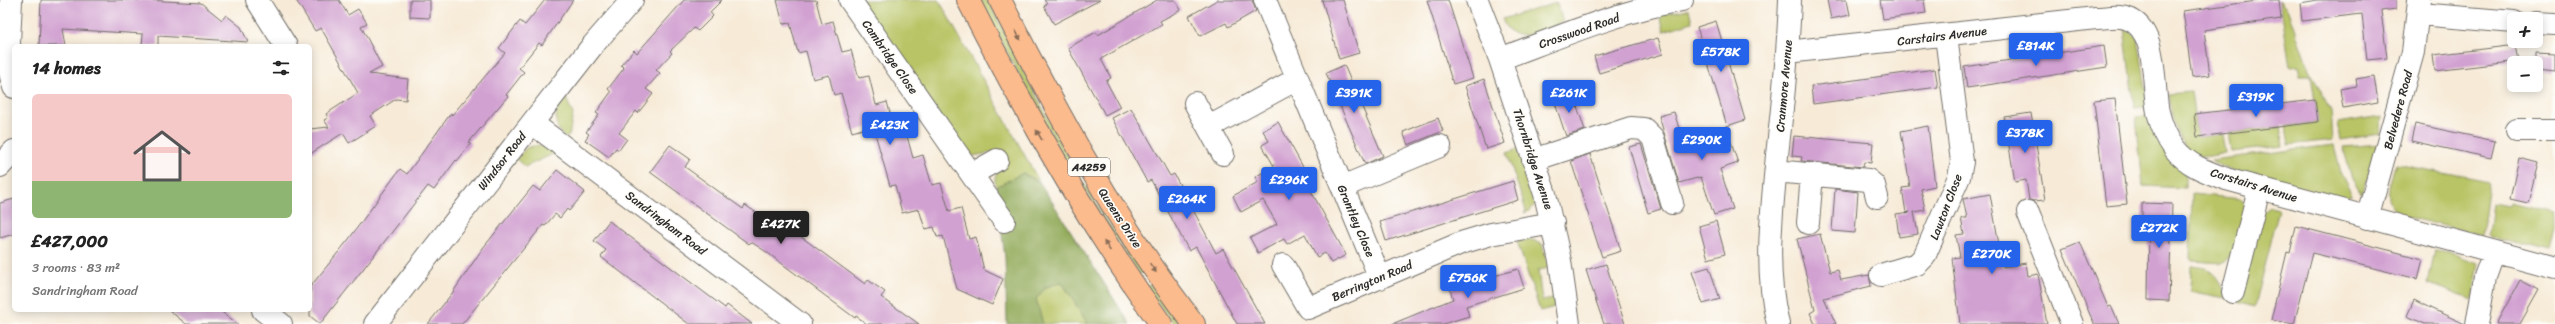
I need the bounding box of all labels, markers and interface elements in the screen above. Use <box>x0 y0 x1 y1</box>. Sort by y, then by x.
street label: Crosswood Road <box>1535 7 1623 55</box>
map controls <box>2507 12 2543 92</box>
button: + <box>2507 12 2543 48</box>
street label: Cambridge Close <box>856 15 924 99</box>
street label: Carstairs Avenue <box>1896 20 1988 52</box>
one-way arrow <box>1014 29 1021 40</box>
pin: £814K <box>2008 33 2064 67</box>
text: £814K <box>2018 34 2054 57</box>
pin: £578K <box>1693 39 1749 73</box>
street label: Cranmore Avenue <box>1769 39 1799 133</box>
text: £578K <box>1702 40 1740 63</box>
text: 14 homes <box>32 53 101 83</box>
button: − <box>2507 56 2543 92</box>
icon: filters <box>270 57 292 79</box>
street label: Belvedere Road <box>2377 67 2419 152</box>
pin: £391K <box>1326 80 1382 114</box>
pin: £261K <box>1541 80 1597 114</box>
text: £391K <box>1336 81 1372 104</box>
text: £261K <box>1551 81 1587 104</box>
pin: £319K <box>2228 84 2284 118</box>
text: £319K <box>2238 85 2274 108</box>
street label: Thornbridge Avenue <box>1506 106 1560 213</box>
pin: £423K <box>862 112 918 146</box>
text: £423K <box>871 113 909 136</box>
icon: home <box>126 120 198 192</box>
pin: £378K <box>1997 120 2053 154</box>
text: £378K <box>2006 121 2044 144</box>
street label: Windsor Road <box>472 126 533 195</box>
pin: £290K <box>1674 127 1730 161</box>
text: £290K <box>1683 128 1721 151</box>
one-way arrow <box>1036 129 1043 141</box>
road number: A4259 <box>1068 158 1110 176</box>
street label: Carstairs Avenue <box>2208 161 2300 209</box>
pin: £296K <box>1261 167 1317 201</box>
text: £296K <box>1270 168 1308 191</box>
street label: Lawton Close <box>1923 171 1969 243</box>
street label: Grantley Close <box>1331 181 1381 261</box>
street label: Queens Drive <box>1092 183 1148 253</box>
street label: Sandringham Road <box>620 185 712 262</box>
pin: £264K <box>1159 186 1215 220</box>
text: £264K <box>1168 187 1206 210</box>
pin: £427K <box>753 211 809 245</box>
text: £427K <box>762 212 800 235</box>
pin: £272K <box>2131 215 2187 249</box>
text: £272K <box>2140 216 2178 239</box>
text: £427,000 <box>32 226 108 256</box>
one-way arrow <box>1103 241 1111 251</box>
pin: £270K <box>1964 241 2020 275</box>
text: £270K <box>1973 242 2011 265</box>
street label: Berrington Road <box>1328 253 1417 308</box>
text: 3 rooms · 83 m² <box>32 256 120 279</box>
one-way arrow <box>1149 263 1157 273</box>
pin: £756K <box>1440 265 1496 299</box>
text: £756K <box>1449 266 1487 289</box>
text: Sandringham Road <box>32 279 138 302</box>

